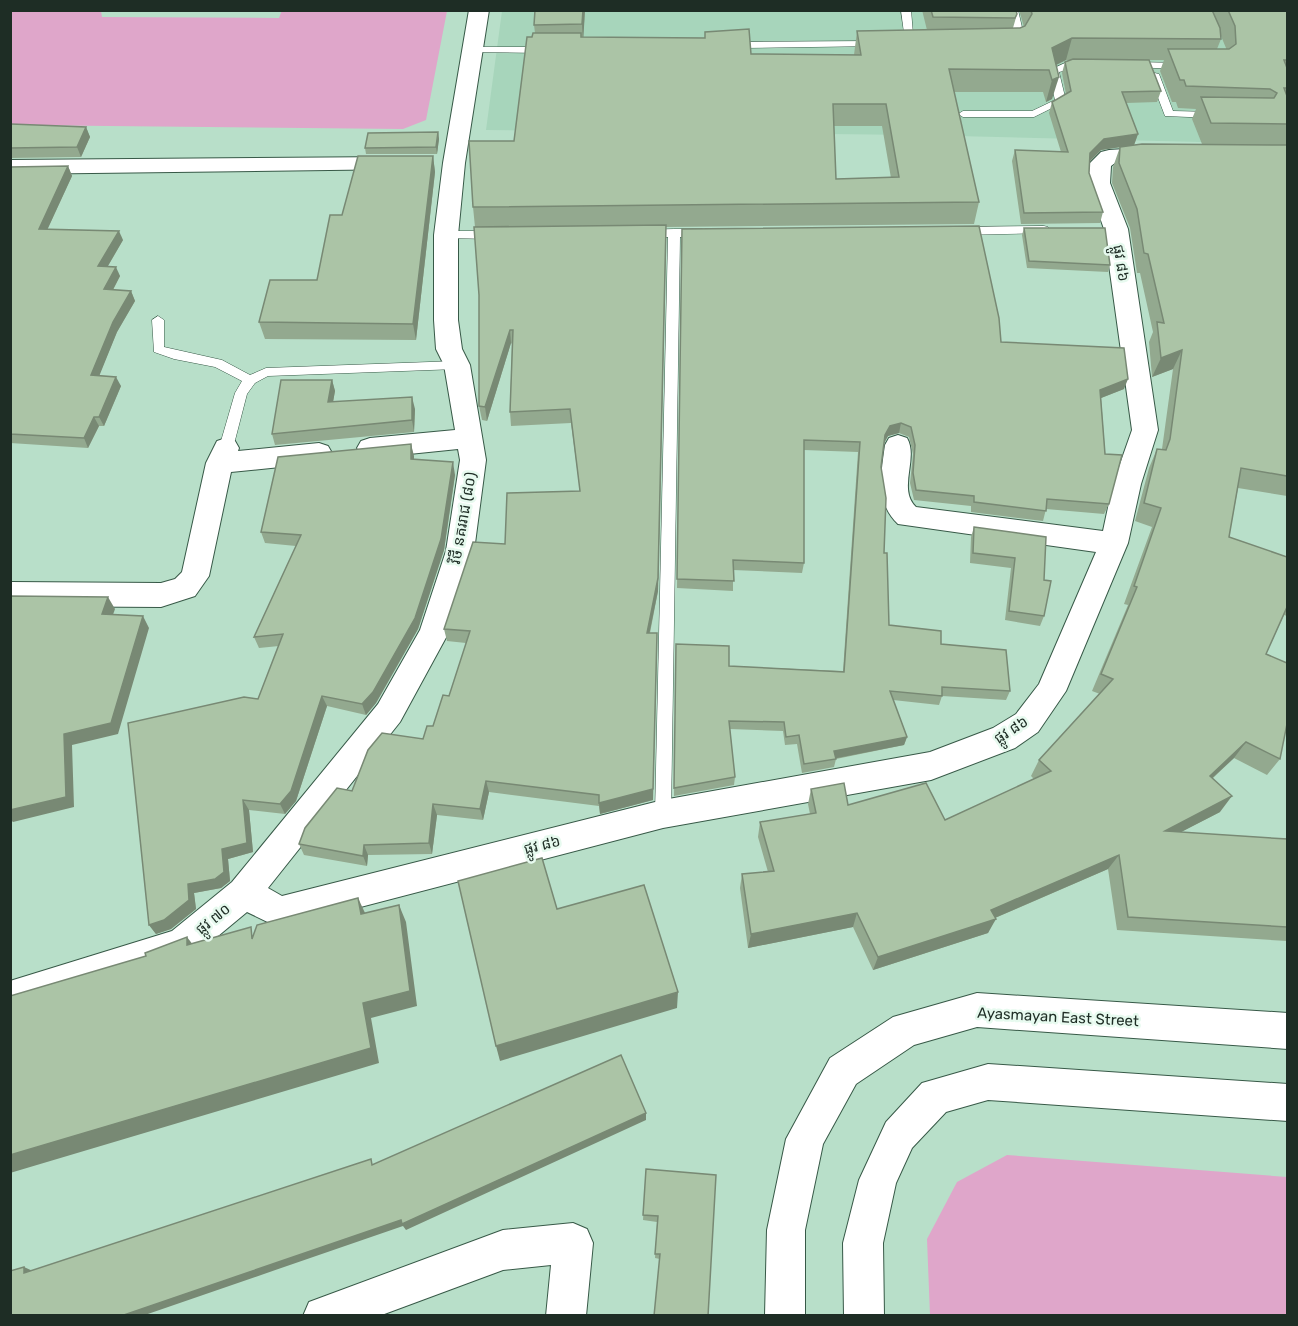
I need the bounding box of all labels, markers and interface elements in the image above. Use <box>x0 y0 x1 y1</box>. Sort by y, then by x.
street label: ផ្លូវ ៨៦ <box>1105 243 1133 283</box>
street label: វិថី នគររាជ (៨០) <box>445 470 480 566</box>
street label: ផ្លូវ ៨៦ <box>991 712 1034 751</box>
street label: ផ្លូវ ៨៦ <box>522 832 563 863</box>
street label: ផ្លូវ ៧០ <box>192 900 237 942</box>
street label: Ayasmayan East Street <box>977 1004 1139 1030</box>

